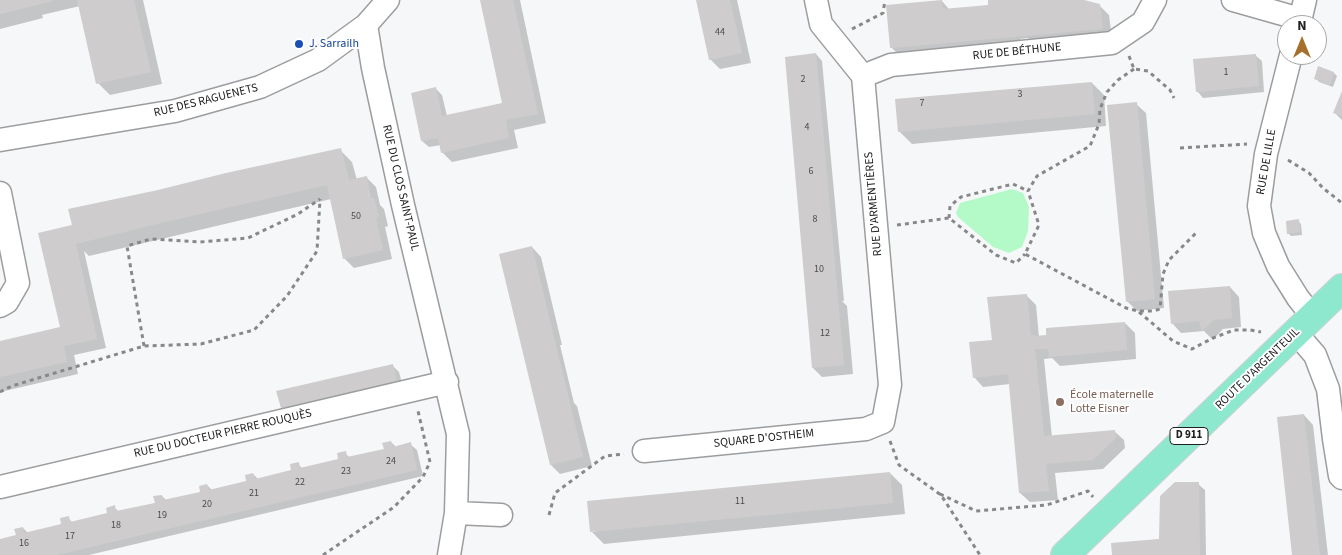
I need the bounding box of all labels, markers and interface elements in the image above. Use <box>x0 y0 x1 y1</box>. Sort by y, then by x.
north arrow <box>1277 15 1327 65</box>
text: N <box>1297 16 1307 36</box>
house number: 44 <box>715 27 725 39</box>
place label: J. Sarrailh <box>309 37 359 51</box>
marker: J. Sarrailh <box>293 38 305 50</box>
street label: RUE DE BÉTHUNE <box>972 40 1062 64</box>
house number: 1 <box>1224 67 1228 79</box>
house number: 2 <box>801 74 805 86</box>
street label: RUE DES RAGUENETS <box>152 81 260 121</box>
house number: 3 <box>1018 89 1022 101</box>
house number: 7 <box>920 98 924 110</box>
house number: 4 <box>805 122 809 134</box>
street label: RUE DU CLOS SAINT-PAUL <box>378 123 422 253</box>
street label: RUE DE LILLE <box>1254 128 1280 196</box>
street label: RUE D'ARMENTIÈRES <box>862 151 886 257</box>
house number: 6 <box>809 166 813 178</box>
house number: 50 <box>351 211 361 223</box>
house number: 8 <box>813 214 817 226</box>
house number: 10 <box>814 264 824 276</box>
street label: ROUTE D'ARGENTEUIL <box>1213 325 1303 413</box>
house number: 12 <box>820 328 830 340</box>
place label: École maternelle Lotte Eisner <box>1070 388 1154 416</box>
marker: École maternelle Lotte Eisner <box>1054 396 1066 408</box>
street label: RUE DU DOCTEUR PIERRE ROUQUÈS <box>133 406 313 462</box>
street label: SQUARE D'OSTHEIM <box>713 427 815 451</box>
road number: D 911 <box>1170 428 1208 444</box>
house number: 24 <box>386 456 396 468</box>
house number: 23 <box>341 466 351 478</box>
house number: 22 <box>295 477 305 489</box>
house number: 21 <box>249 488 259 500</box>
house number: 11 <box>735 496 745 508</box>
house number: 20 <box>202 499 212 511</box>
house number: 19 <box>157 510 167 522</box>
house number: 18 <box>111 520 121 532</box>
house number: 17 <box>65 531 75 543</box>
house number: 16 <box>19 538 29 550</box>

